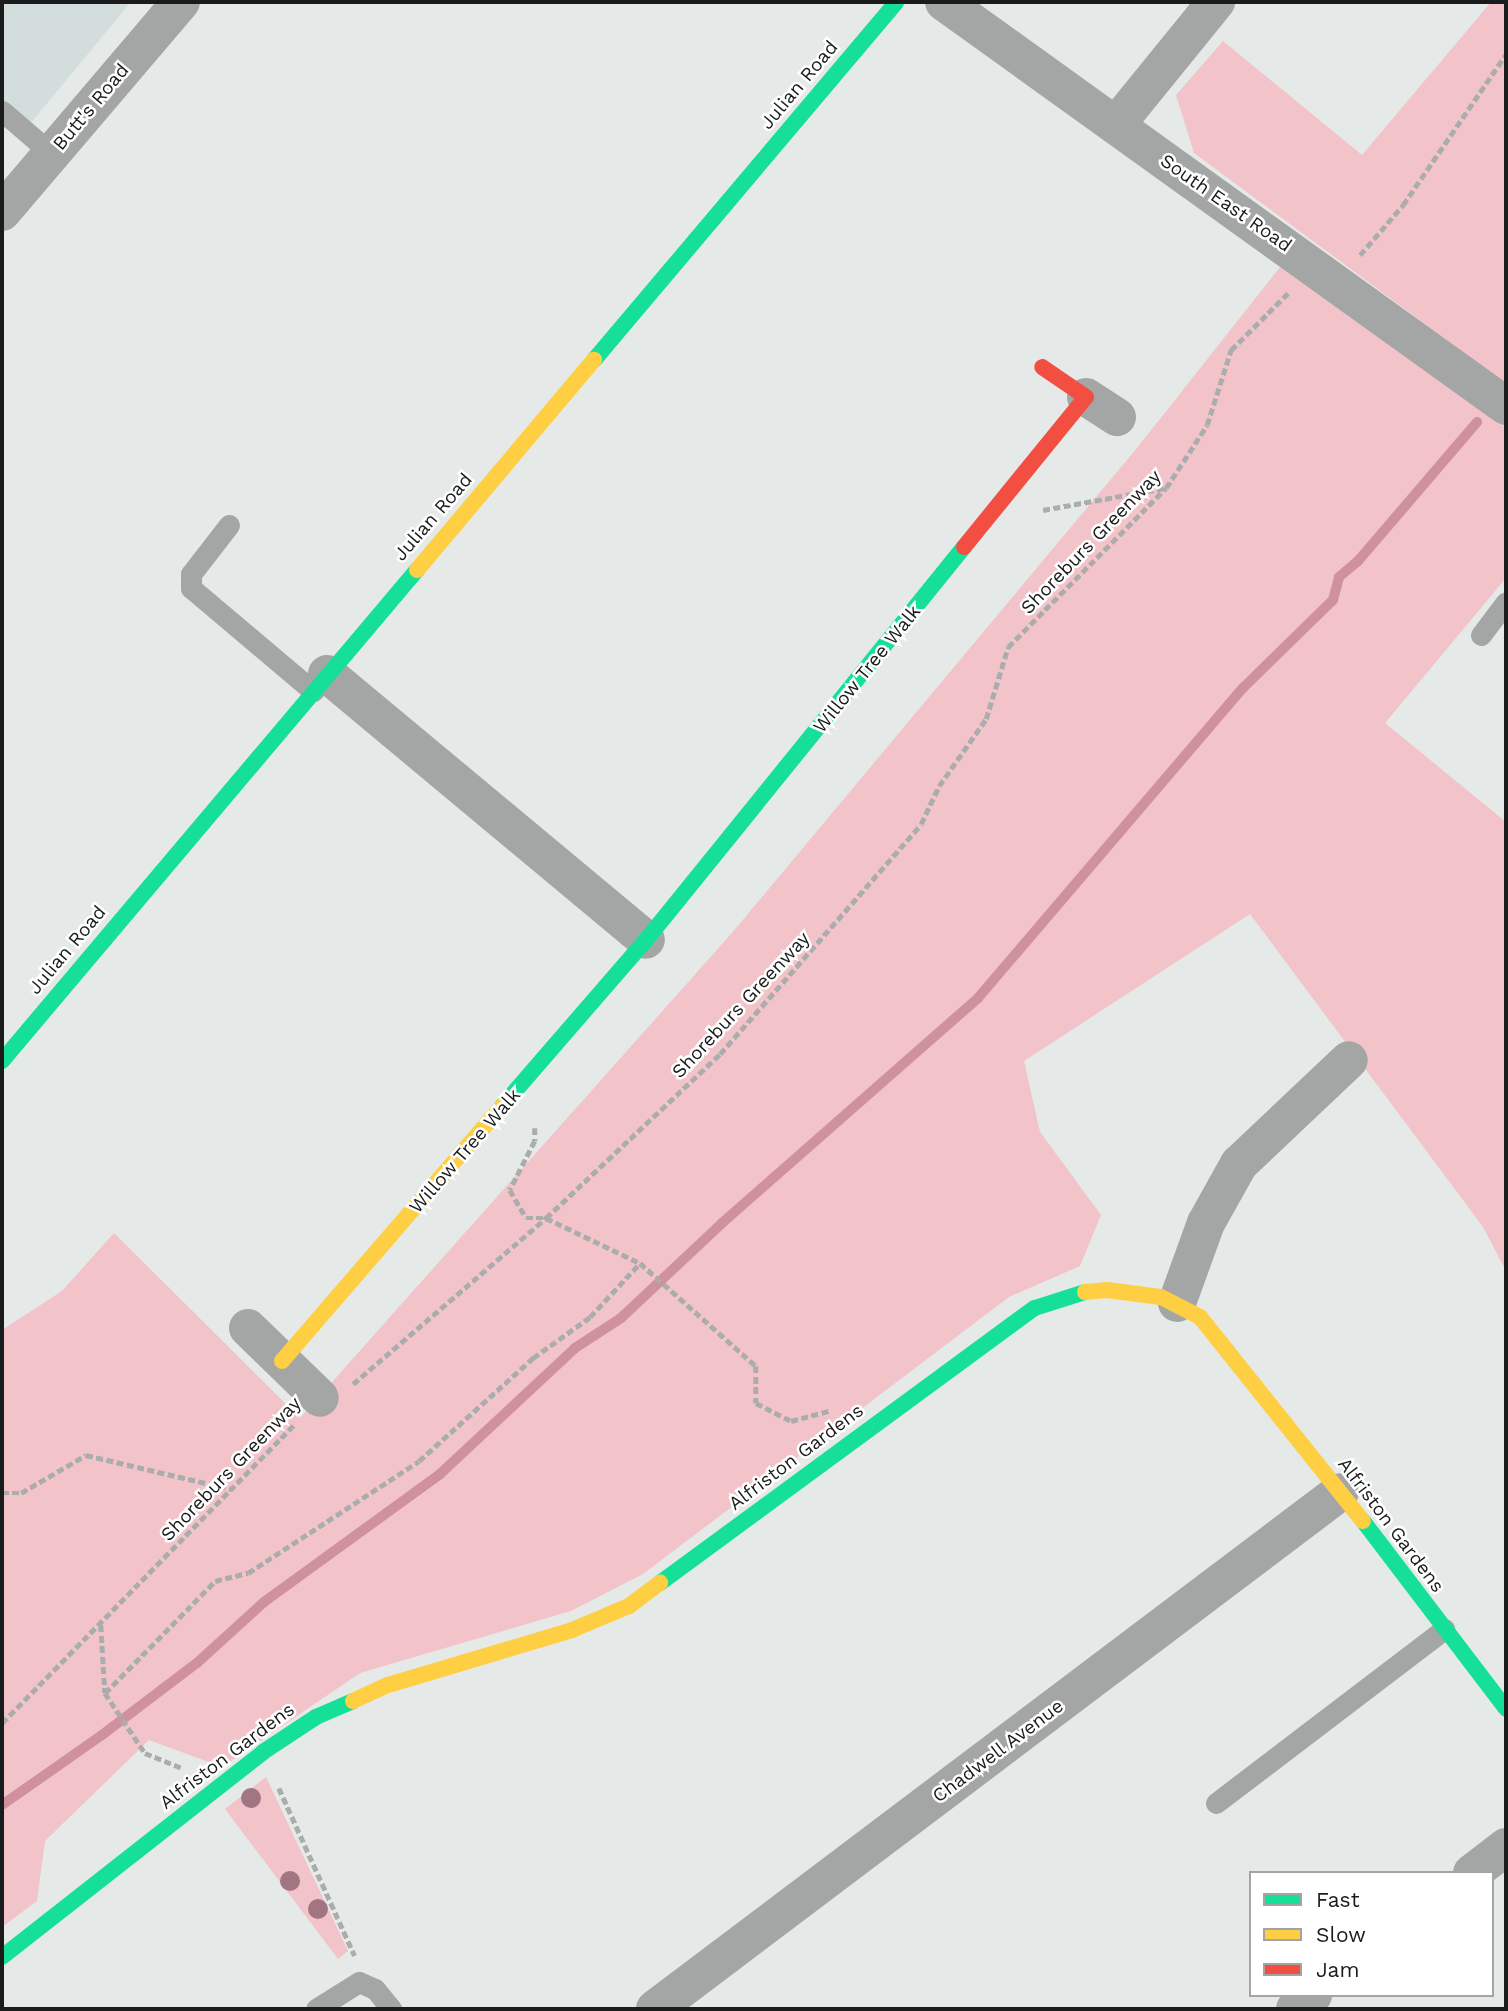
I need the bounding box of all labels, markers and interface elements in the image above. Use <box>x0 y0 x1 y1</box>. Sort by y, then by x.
street label: Julian Road <box>755 36 843 134</box>
street label: Butt's Road <box>48 59 134 155</box>
street label: South East Road <box>1156 149 1296 257</box>
street label: Shoreburs Greenway <box>1016 465 1166 619</box>
street label: Julian Road <box>389 469 477 565</box>
street label: Willow Tree Walk <box>808 600 926 738</box>
street label: Julian Road <box>23 901 111 999</box>
street label: Shoreburs Greenway <box>667 927 815 1083</box>
street label: Willow Tree Walk <box>404 1083 526 1219</box>
street label: Shoreburs Greenway <box>156 1392 306 1546</box>
street label: Alfriston Gardens <box>724 1399 868 1515</box>
street label: Alfriston Gardens <box>1333 1453 1449 1597</box>
street label: Chadwell Avenue <box>928 1694 1068 1808</box>
street label: Alfriston Gardens <box>155 1698 299 1814</box>
legend <box>1249 1871 1494 1997</box>
text: Fast <box>1316 1887 1360 1912</box>
text: Slow <box>1316 1922 1366 1947</box>
text: Jam <box>1316 1957 1359 1982</box>

